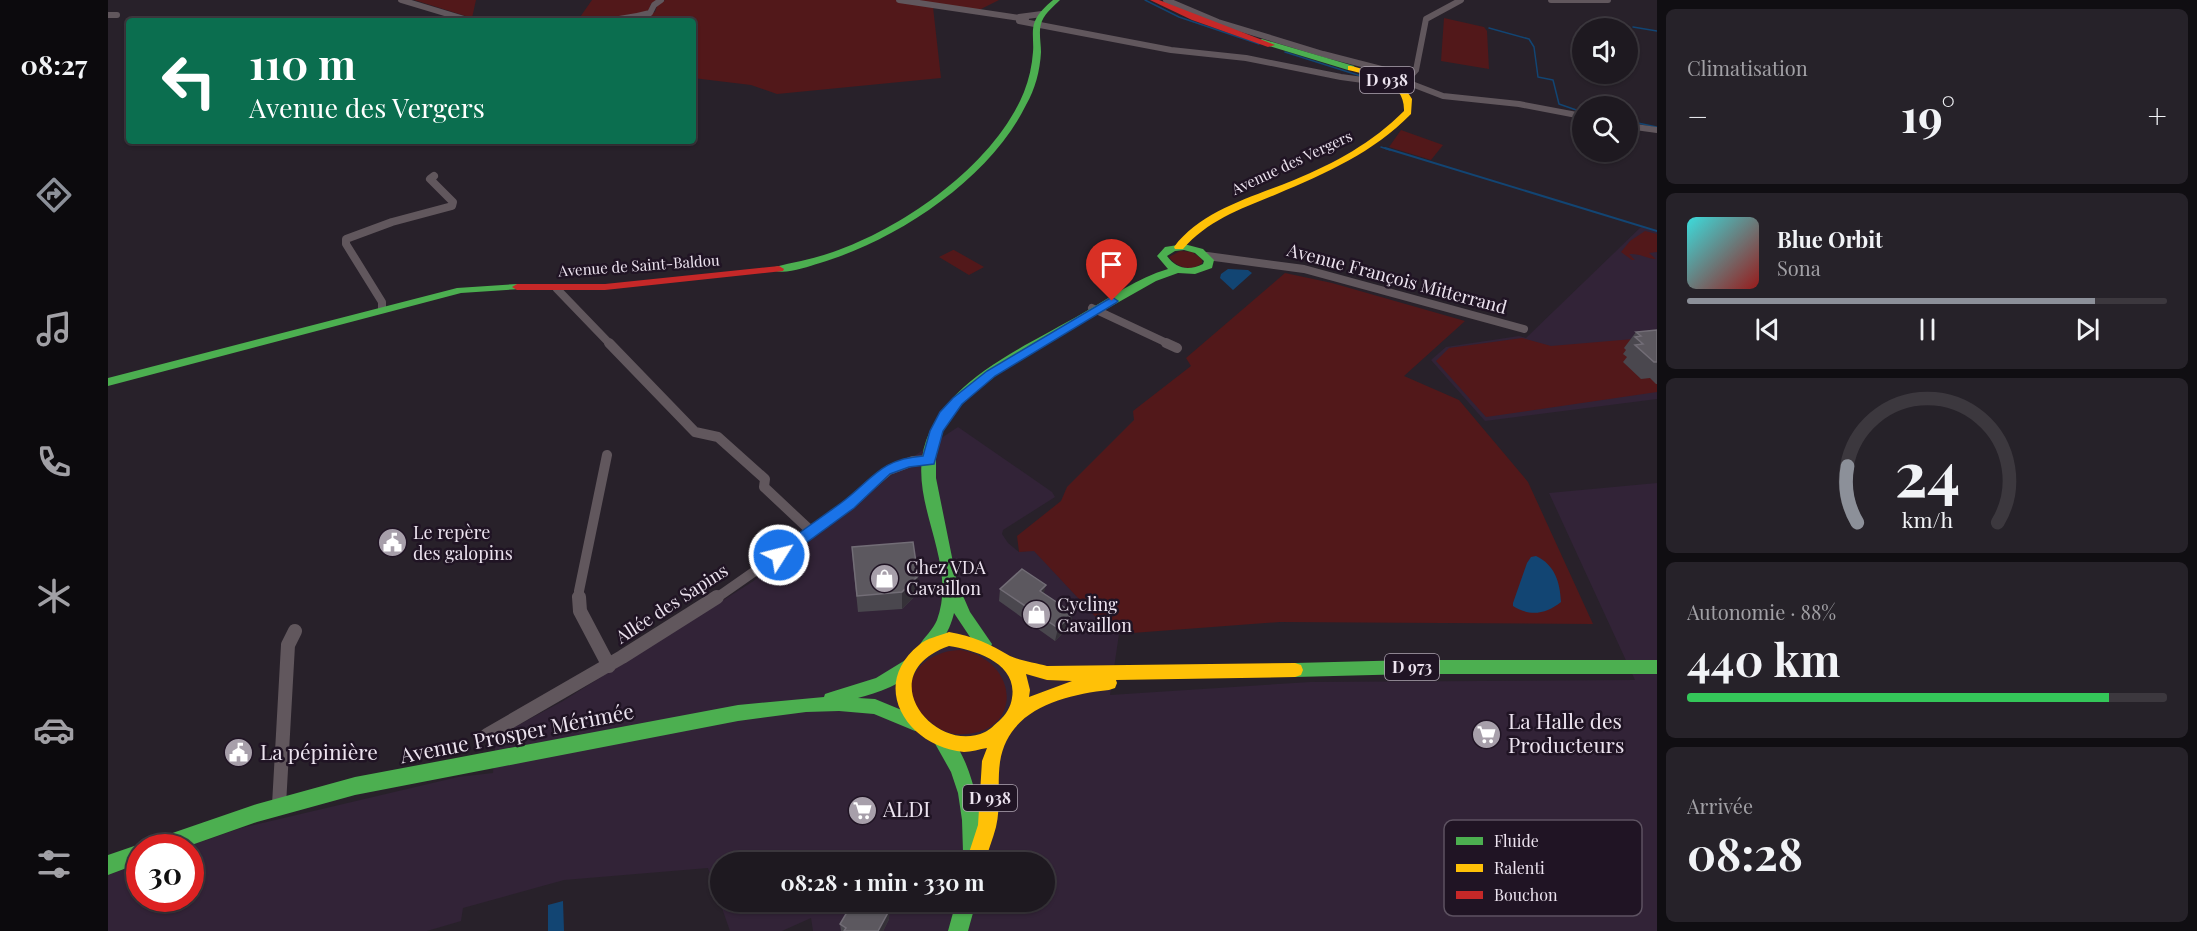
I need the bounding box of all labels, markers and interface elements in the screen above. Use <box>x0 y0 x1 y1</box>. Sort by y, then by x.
map controls <box>1572 18 1638 162</box>
button: sound <box>1572 18 1638 84</box>
text: 110 m <box>249 35 356 91</box>
icon: left <box>150 42 228 120</box>
text: 08:27 <box>21 46 87 82</box>
text: Climatisation <box>1687 54 1808 81</box>
road number: D 938 <box>1360 67 1414 93</box>
text: 19° <box>1901 84 1955 144</box>
text: Avenue des Vergers <box>249 89 485 125</box>
text: − <box>1687 93 1708 137</box>
text: + <box>2148 93 2167 137</box>
button: search <box>1572 96 1638 162</box>
street label: Avenue des Vergers <box>1227 125 1355 199</box>
icon: directions <box>33 174 75 216</box>
text: Blue Orbit <box>1777 224 1883 254</box>
street label: Avenue François Mitterrand <box>1284 237 1510 319</box>
pin <box>1086 239 1137 301</box>
icon: arrive <box>1095 248 1128 281</box>
street label: Avenue de Saint-Baldou <box>557 249 721 281</box>
text: Sona <box>1777 254 1821 281</box>
icon: music <box>33 308 75 350</box>
icon: previous <box>1751 313 1784 346</box>
icon: pause <box>1911 313 1944 346</box>
icon: next <box>2071 313 2104 346</box>
text: 24 <box>1894 429 1960 513</box>
icon: phone <box>33 441 75 483</box>
text: km/h <box>1901 505 1953 533</box>
place label: Le repère des galopins <box>413 520 513 565</box>
position arrow <box>747 523 811 587</box>
public building icon: Le repère des galopins <box>376 527 408 559</box>
place label: Chez VDA Cavaillon <box>906 555 986 600</box>
street label: Allée des Sapins <box>610 558 732 649</box>
shop icon: Chez VDA Cavaillon <box>869 562 901 594</box>
icon: climate <box>33 575 75 617</box>
place label: Cycling Cavaillon <box>1057 592 1132 637</box>
text: Autonomie · 88% <box>1687 598 1836 625</box>
shop icon: Cycling Cavaillon <box>1020 599 1052 631</box>
text: 440 km <box>1687 628 1841 688</box>
road number: D 973 <box>1385 654 1439 680</box>
street label: Avenue Prosper Mérimée <box>396 696 636 769</box>
place label: La Halle des Producteurs <box>1508 706 1624 758</box>
icon: car <box>33 709 75 751</box>
supermarket icon: La Halle des Producteurs <box>1471 718 1503 750</box>
public building icon: La pépinière <box>223 737 255 769</box>
place label: La pépinière <box>260 737 378 765</box>
road number: D 938 <box>963 785 1017 811</box>
text: Arrivée <box>1687 792 1753 819</box>
supermarket icon: ALDI <box>846 794 878 826</box>
place label: ALDI <box>882 794 930 822</box>
legend <box>1444 820 1642 916</box>
text: 08:28 <box>1687 822 1803 882</box>
text: Fluide <box>1494 830 1539 851</box>
speed limit sign: 30 <box>126 834 204 912</box>
icon: filters <box>33 843 75 885</box>
text: Ralenti <box>1494 857 1545 878</box>
text: 08:28 · 1 min · 330 m <box>781 867 984 897</box>
text: Bouchon <box>1494 884 1558 905</box>

